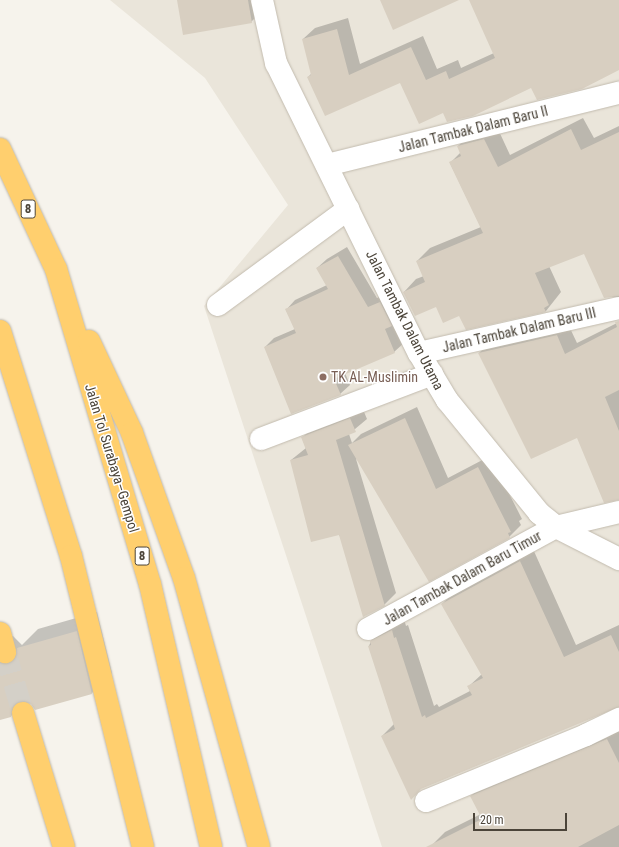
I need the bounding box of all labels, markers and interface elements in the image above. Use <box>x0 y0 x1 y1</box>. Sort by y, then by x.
street label: Jalan Tambak Dalam Baru II <box>396 102 550 156</box>
road number: 8 <box>20 198 36 220</box>
street label: Jalan Tambak Dalam Utama <box>362 247 448 393</box>
street label: Jalan Tambak Dalam Baru III <box>440 304 598 356</box>
place label: TK AL-Muslimin <box>331 369 418 385</box>
marker: TK AL-Muslimin <box>318 372 328 382</box>
street label: Jalan Tol Surabaya–Gempol <box>81 382 143 534</box>
street label: Jalan Tambak Dalam Baru Timur <box>380 527 544 629</box>
road number: 8 <box>134 545 150 567</box>
scale bar <box>475 805 569 831</box>
text: 20 m <box>480 813 504 827</box>

